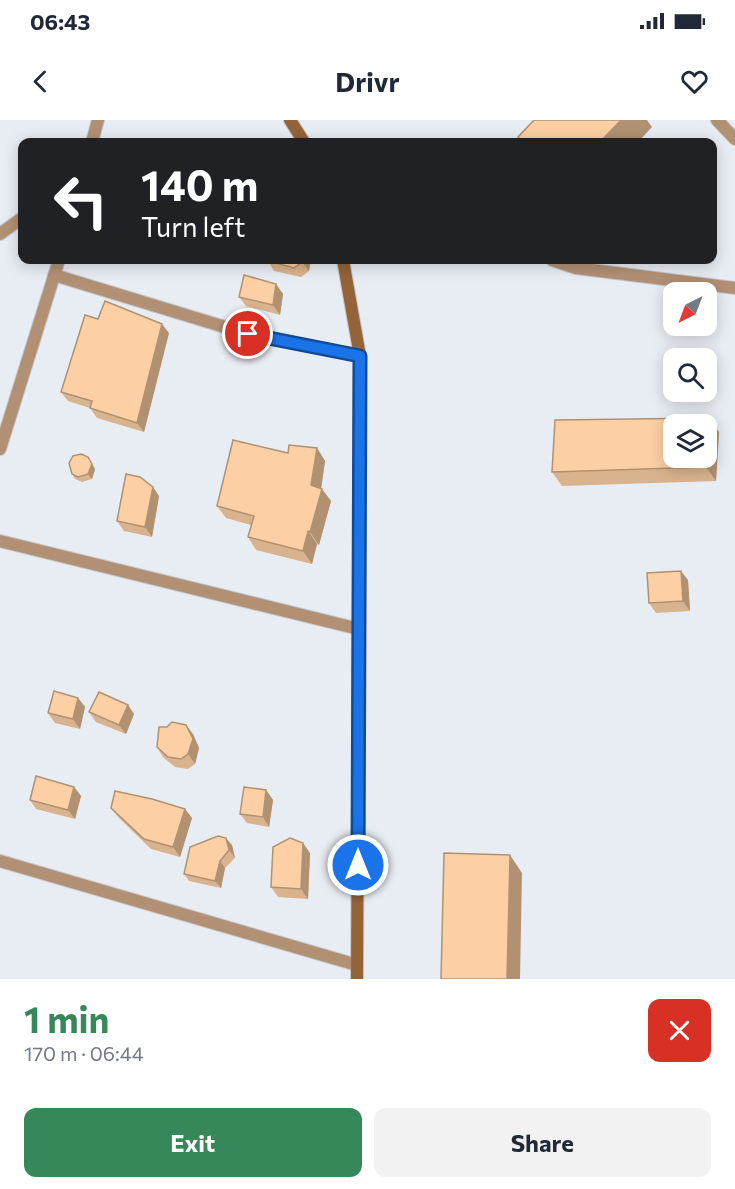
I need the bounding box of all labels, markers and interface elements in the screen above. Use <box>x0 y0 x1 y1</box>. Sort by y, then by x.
text: 06:43 <box>30 8 90 35</box>
icon: back <box>24 65 57 98</box>
text: Drivr <box>335 65 400 98</box>
icon: heart <box>678 65 711 98</box>
text: 140 m <box>141 158 258 210</box>
icon: left <box>42 162 120 240</box>
text: Turn left <box>141 210 245 243</box>
north arrow <box>663 282 717 336</box>
map controls <box>663 282 717 468</box>
pin <box>222 308 273 359</box>
icon: arrive <box>231 317 264 350</box>
button: search <box>663 348 717 402</box>
button: layers <box>663 414 717 468</box>
position arrow <box>326 833 390 897</box>
text: 1 min <box>24 996 109 1040</box>
button: close <box>648 999 711 1062</box>
text: 170 m · 06:44 <box>24 1041 144 1065</box>
button: Exit <box>24 1108 362 1177</box>
button: Share <box>374 1108 711 1177</box>

